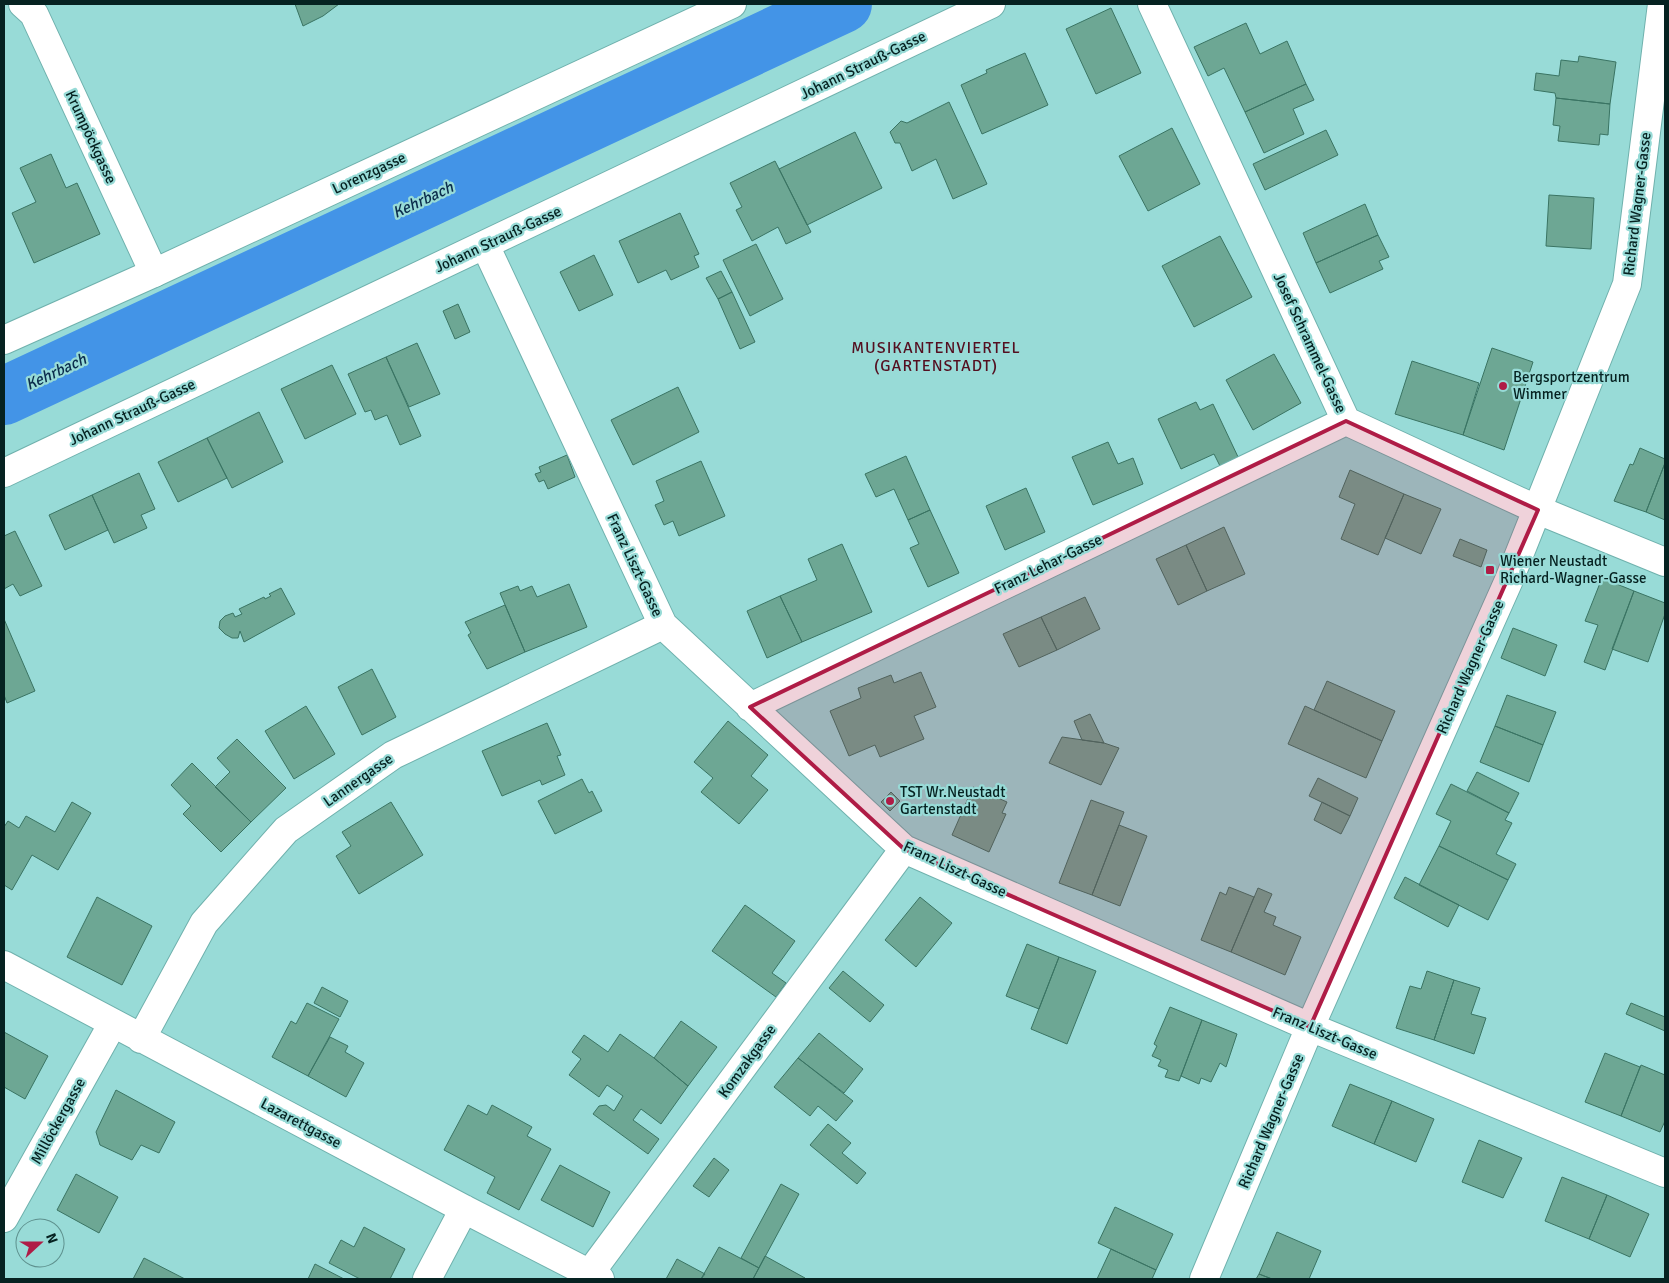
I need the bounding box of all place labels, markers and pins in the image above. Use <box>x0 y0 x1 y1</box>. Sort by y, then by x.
place label: Bergsportzentrum Wimmer <box>1513 368 1630 403</box>
marker: Bergsportzentrum Wimmer <box>1497 380 1509 392</box>
place label: Wiener Neustadt Richard-Wagner-Gasse <box>1500 552 1647 587</box>
marker: Wiener Neustadt Richard-Wagner-Gasse <box>1484 564 1496 576</box>
place label: TST Wr.Neustadt Gartenstadt <box>900 783 1005 818</box>
marker: TST Wr.Neustadt Gartenstadt <box>884 795 896 807</box>

